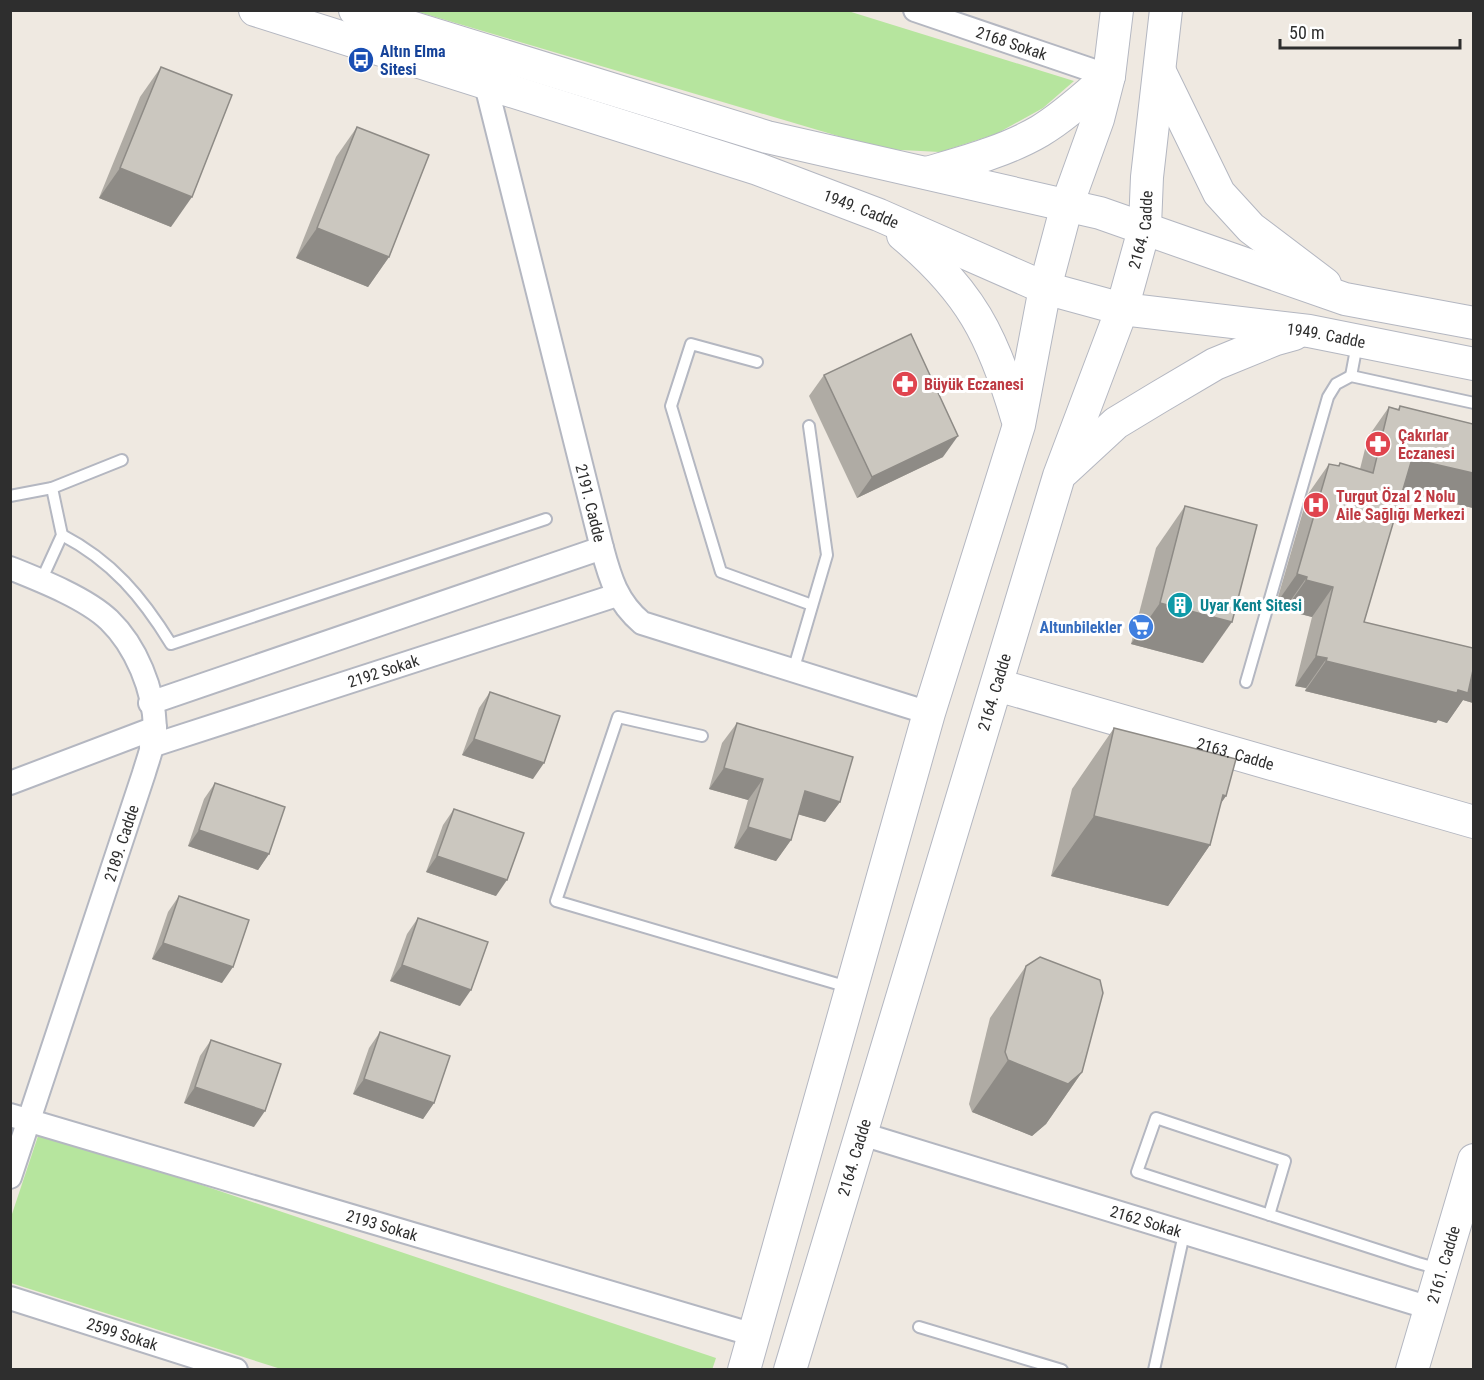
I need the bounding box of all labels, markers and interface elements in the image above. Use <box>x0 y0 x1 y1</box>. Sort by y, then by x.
scale bar <box>1280 12 1460 50</box>
street label: 2168 Sokak <box>973 22 1050 64</box>
text: 50 m <box>1289 22 1324 43</box>
place label: Altın Elma Sitesi <box>380 42 446 79</box>
bus stop icon: Altın Elma Sitesi <box>346 45 376 75</box>
street label: 1949. Cadde <box>820 186 902 233</box>
street label: 2164. Cadde <box>1125 190 1156 271</box>
street label: 1949. Cadde <box>1286 319 1367 352</box>
pharmacy icon: Büyük Eczanesi <box>890 369 920 399</box>
place label: Büyük Eczanesi <box>924 375 1024 394</box>
place label: Çakırlar Eczanesi <box>1398 426 1455 463</box>
pharmacy icon: Çakırlar Eczanesi <box>1363 429 1393 459</box>
street label: 2191. Cadde <box>571 462 609 544</box>
place label: Turgut Özal 2 Nolu Aile Sağlığı Merkezi <box>1336 487 1465 524</box>
hospital icon: Turgut Özal 2 Nolu Aile Sağlığı Merkezi <box>1301 490 1331 520</box>
building icon: Uyar Kent Sitesi <box>1165 590 1195 620</box>
place label: Uyar Kent Sitesi <box>1200 596 1302 615</box>
supermarket icon: Altunbilekler <box>1126 612 1156 642</box>
place label: Altunbilekler <box>1039 618 1122 637</box>
street label: 2192 Sokak <box>345 651 422 692</box>
street label: 2164. Cadde <box>974 651 1015 733</box>
street label: 2163. Cadde <box>1194 734 1276 774</box>
street label: 2189. Cadde <box>100 802 143 884</box>
street label: 2164. Cadde <box>834 1117 875 1198</box>
street label: 2162 Sokak <box>1108 1202 1185 1242</box>
street label: 2193 Sokak <box>344 1206 421 1245</box>
street label: 2161. Cadde <box>1423 1224 1464 1306</box>
street label: 2599 Sokak <box>84 1314 161 1355</box>

